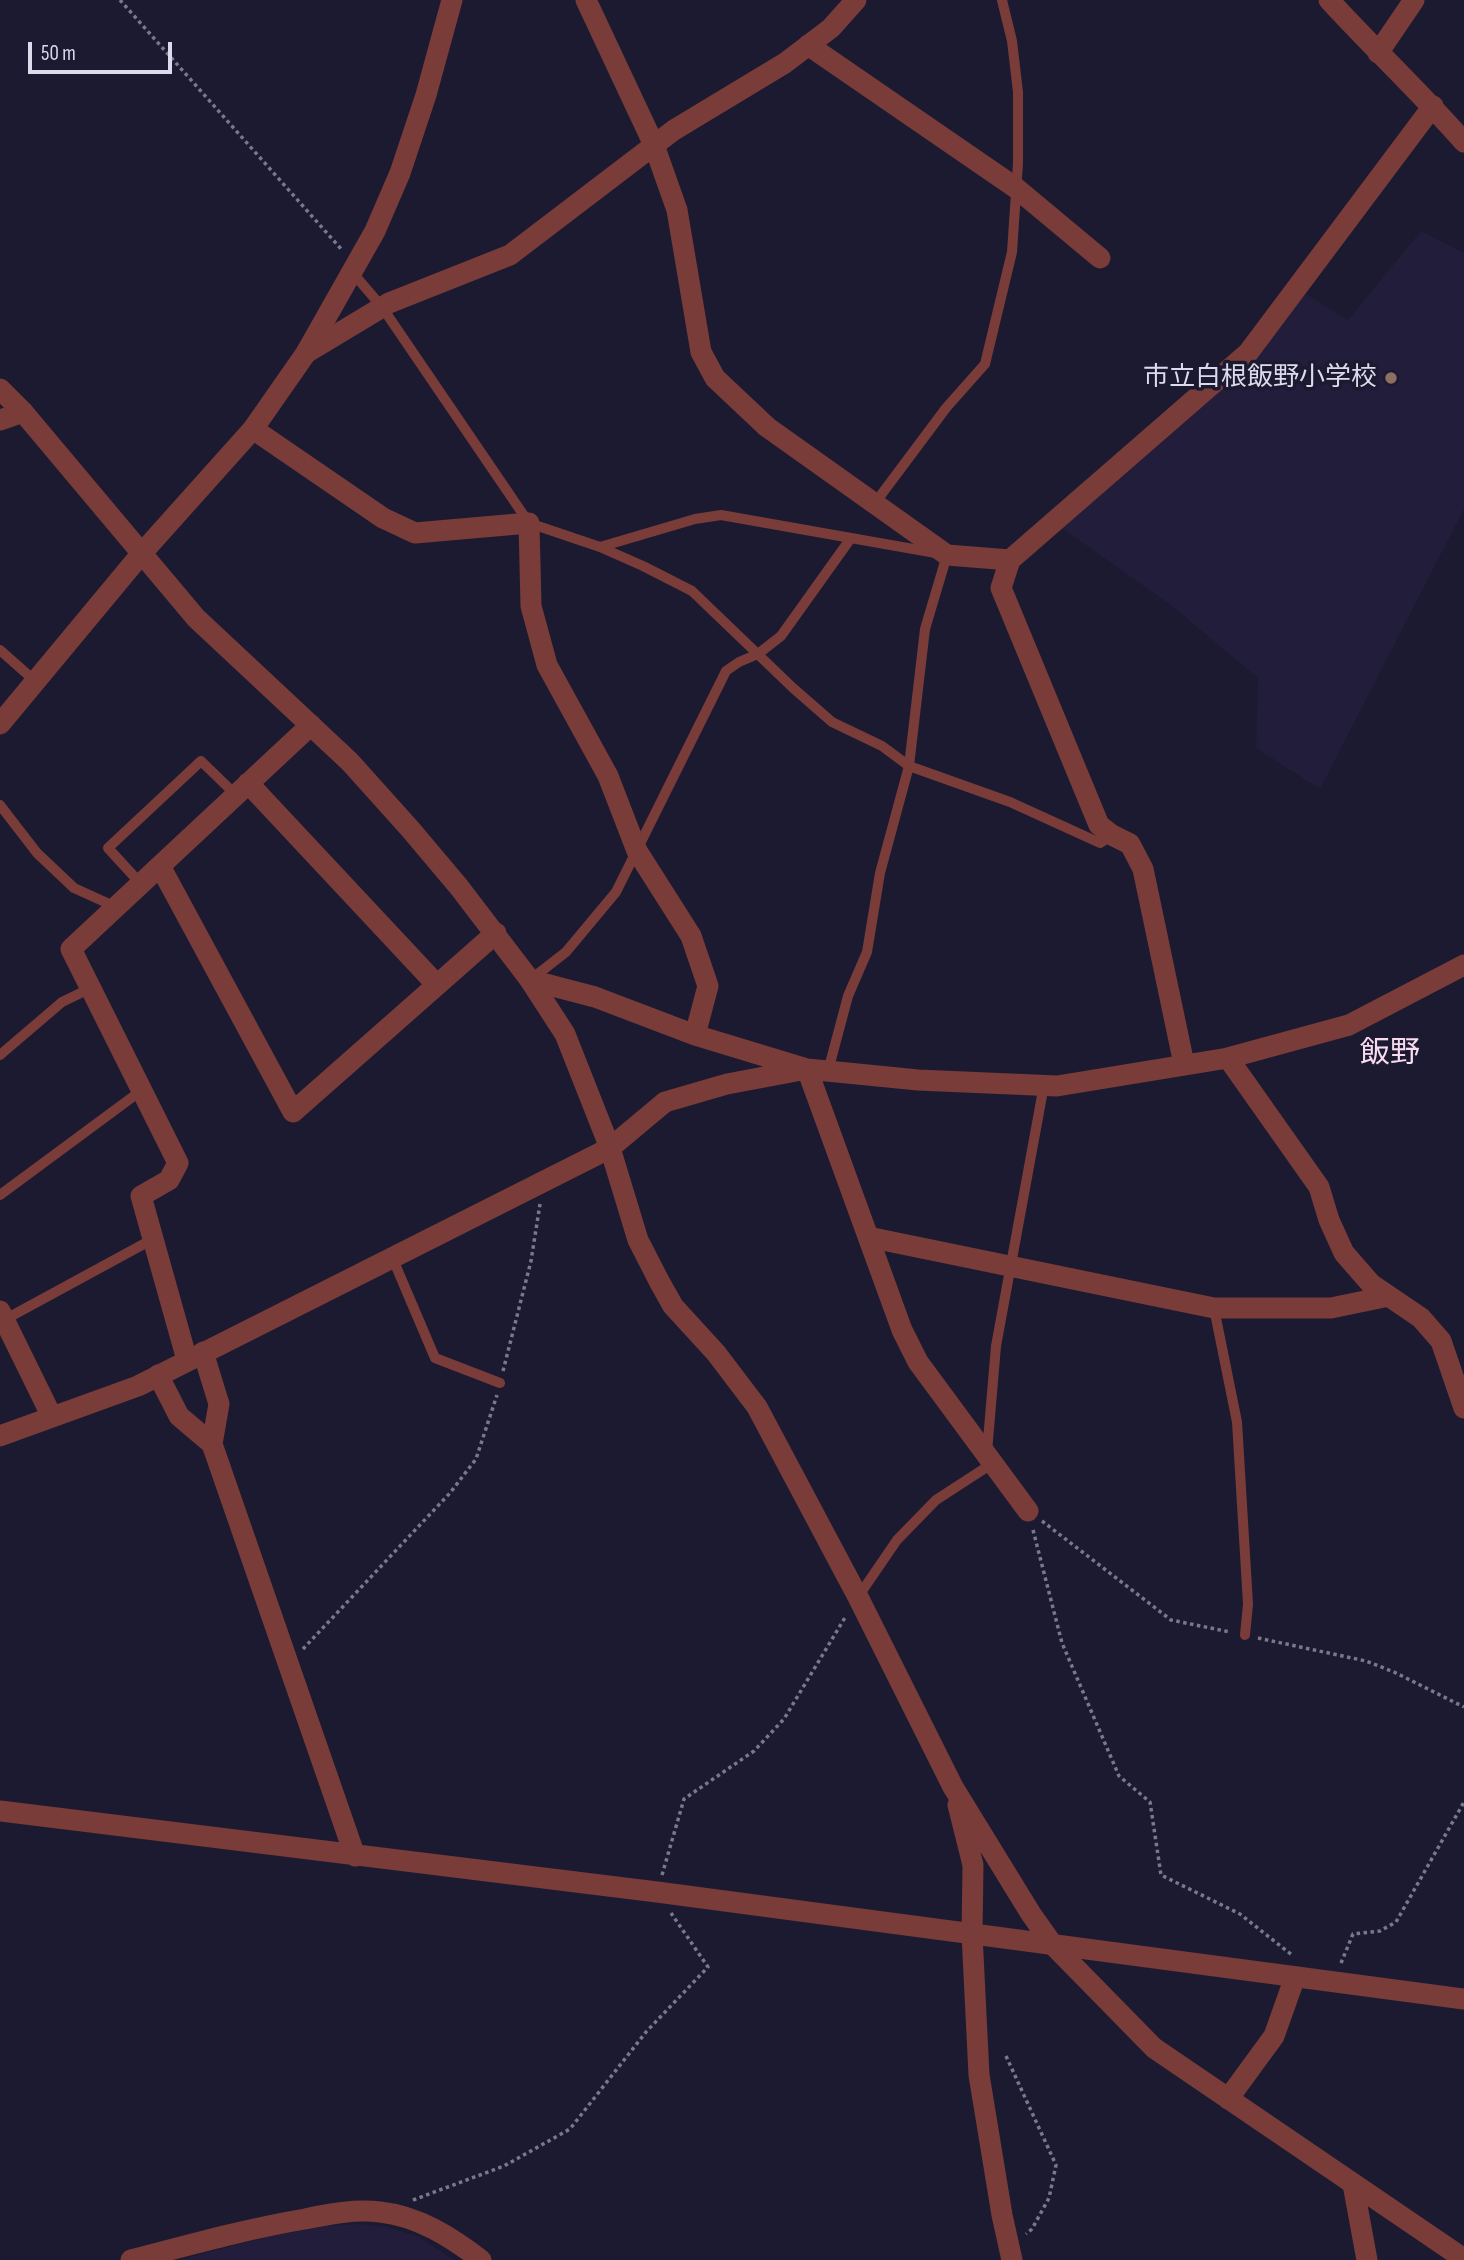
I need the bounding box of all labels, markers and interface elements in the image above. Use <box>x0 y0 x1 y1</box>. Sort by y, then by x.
scale bar <box>32 28 175 72</box>
text: 50 m <box>41 41 76 66</box>
place label: 市立白根飯野小学校 <box>1143 362 1377 394</box>
marker: 市立白根飯野小学校 <box>1383 370 1399 386</box>
district label: 飯野 <box>1360 1036 1420 1072</box>

